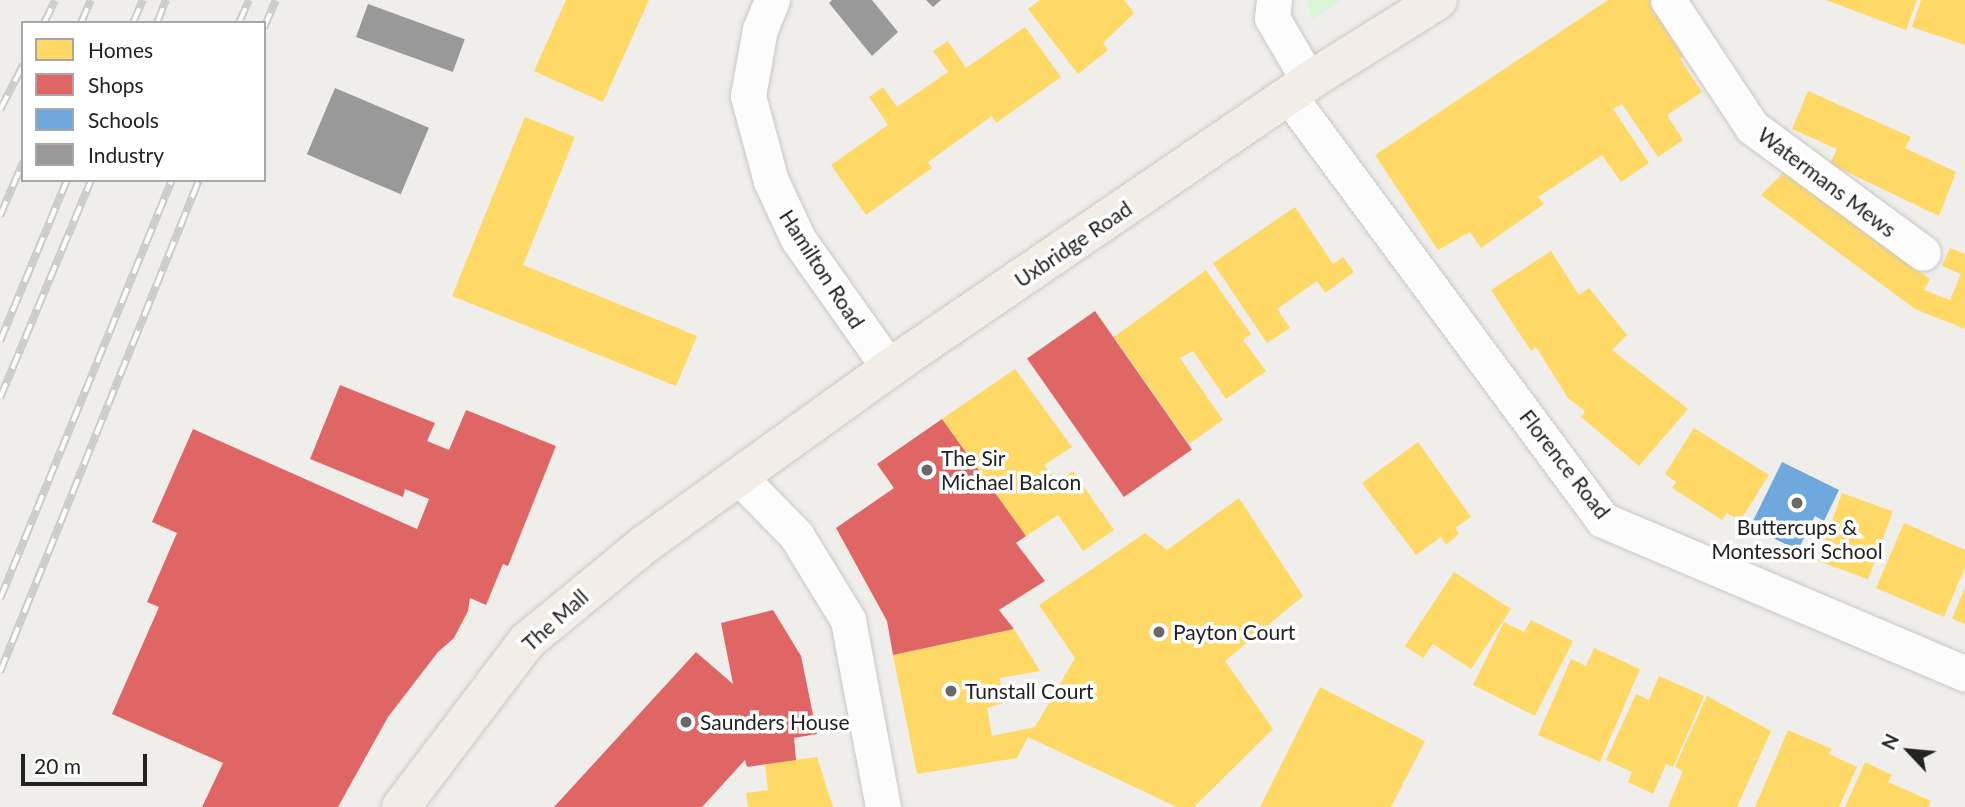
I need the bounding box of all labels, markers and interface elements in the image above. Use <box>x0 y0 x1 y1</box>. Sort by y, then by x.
legend <box>21 21 266 182</box>
text: Homes <box>88 37 153 62</box>
text: Shops <box>88 72 144 97</box>
text: Schools <box>88 107 159 132</box>
street label: Watermans Mews <box>1753 122 1901 242</box>
text: Industry <box>88 142 164 167</box>
street label: Uxbridge Road <box>1010 196 1136 292</box>
street label: Hamilton Road <box>774 205 870 333</box>
street label: Florence Road <box>1515 404 1615 524</box>
place label: The Sir Michael Balcon <box>941 445 1081 495</box>
marker: The Sir Michael Balcon <box>919 462 935 478</box>
marker: Buttercups & Montessori School <box>1789 495 1805 511</box>
place label: Buttercups & Montessori School <box>1711 514 1883 564</box>
street label: The Mall <box>517 584 593 656</box>
place label: Payton Court <box>1173 619 1295 645</box>
marker: Payton Court <box>1151 624 1167 640</box>
place label: Tunstall Court <box>965 678 1094 704</box>
marker: Tunstall Court <box>943 683 959 699</box>
place label: Saunders House <box>700 709 850 735</box>
marker: Saunders House <box>678 714 694 730</box>
north arrow <box>1874 716 1944 786</box>
text: N <box>1876 730 1903 753</box>
scale bar <box>24 740 150 784</box>
text: 20 m <box>34 753 81 778</box>

